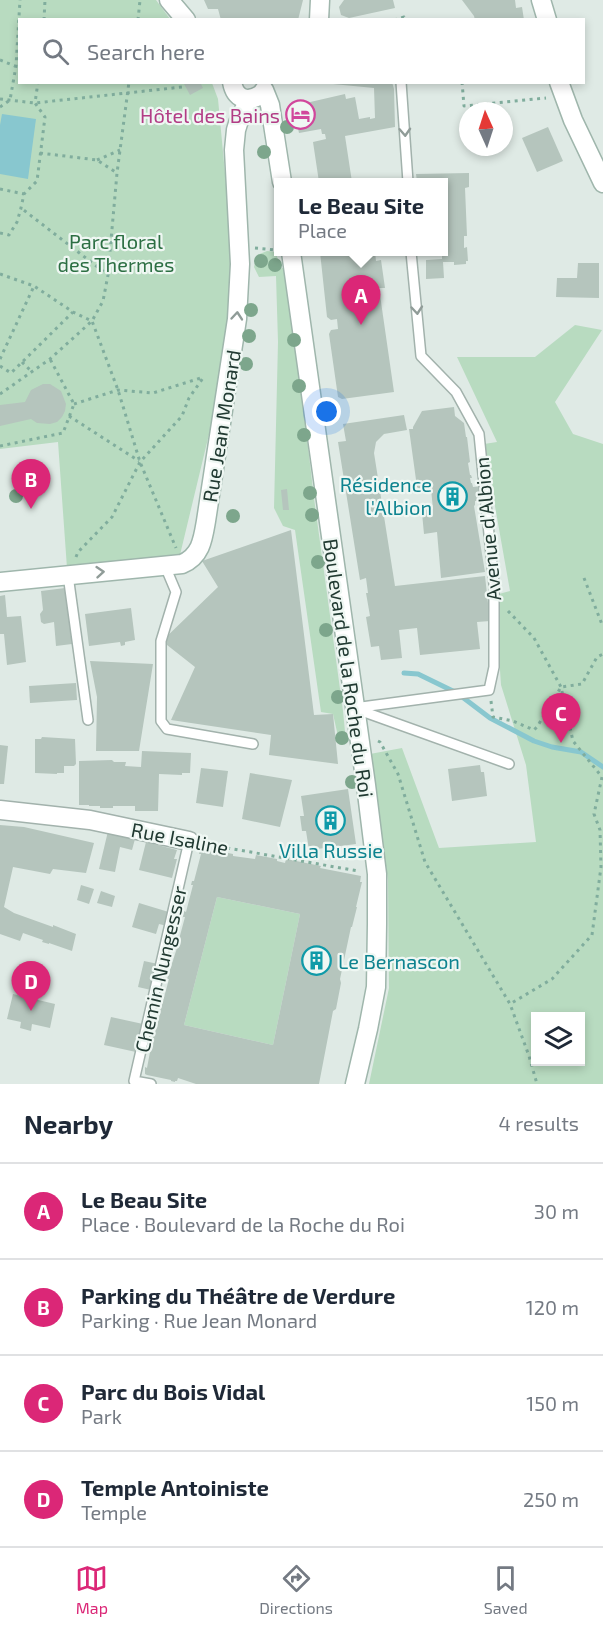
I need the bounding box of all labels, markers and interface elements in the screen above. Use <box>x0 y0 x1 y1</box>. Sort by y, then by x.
search box <box>18 18 585 84</box>
icon: search <box>39 35 72 68</box>
text: Search here <box>87 38 205 64</box>
hotel icon: Hôtel des Bains <box>285 99 317 131</box>
north arrow <box>459 102 513 156</box>
place label: Hôtel des Bains <box>140 103 280 127</box>
one-way arrow <box>398 128 411 137</box>
popup <box>274 178 448 256</box>
text: Le Beau Site <box>298 192 424 218</box>
text: Place <box>298 218 347 242</box>
park label: Parc floral des Thermes <box>58 229 174 276</box>
pin: A <box>342 276 380 325</box>
one-way arrow <box>410 305 423 314</box>
one-way arrow <box>230 312 243 321</box>
street label: Rue Jean Monard <box>197 348 245 504</box>
your location <box>312 397 341 426</box>
street label: Avenue d'Albion <box>469 456 505 602</box>
pin: B <box>12 460 51 509</box>
place label: Résidence l'Albion <box>340 472 432 519</box>
building icon: Résidence l'Albion <box>437 480 469 512</box>
street label: Boulevard de la Roche du Roi <box>319 537 379 799</box>
one-way arrow <box>95 566 105 579</box>
pin: C <box>542 694 580 743</box>
building icon: Villa Russie <box>315 804 347 836</box>
street label: Rue Isaline <box>129 817 231 859</box>
place label: Villa Russie <box>279 838 383 862</box>
street label: Chemin Nungesser <box>129 883 191 1055</box>
building icon: Le Bernascon <box>301 945 333 977</box>
place label: Le Bernascon <box>338 949 460 973</box>
pin: D <box>12 962 51 1011</box>
map controls <box>531 1012 585 1066</box>
button: layers <box>531 1012 585 1066</box>
text: Nearby <box>24 1108 113 1139</box>
text: 4 results <box>499 1111 579 1135</box>
text: Le Beau Site <box>81 1186 207 1212</box>
text: A <box>37 1199 50 1223</box>
text: 30 m <box>534 1199 579 1223</box>
text: Place · Boulevard de la Roche du Roi <box>81 1212 405 1236</box>
text: Parking du Théâtre de Verdure <box>81 1282 395 1308</box>
text: B <box>37 1295 50 1319</box>
text: 120 m <box>526 1295 579 1319</box>
text: Parking · Rue Jean Monard <box>81 1308 317 1332</box>
text: Parc du Bois Vidal <box>81 1378 265 1404</box>
text: C <box>38 1391 49 1415</box>
text: 150 m <box>526 1391 579 1415</box>
text: Park <box>81 1404 122 1428</box>
text: Temple Antoiniste <box>81 1474 269 1500</box>
text: D <box>37 1487 50 1511</box>
text: 250 m <box>523 1487 579 1511</box>
text: Temple <box>81 1500 147 1524</box>
tab: Map <box>75 1562 108 1617</box>
tab: Directions <box>259 1562 333 1617</box>
tab: Saved <box>484 1562 528 1617</box>

